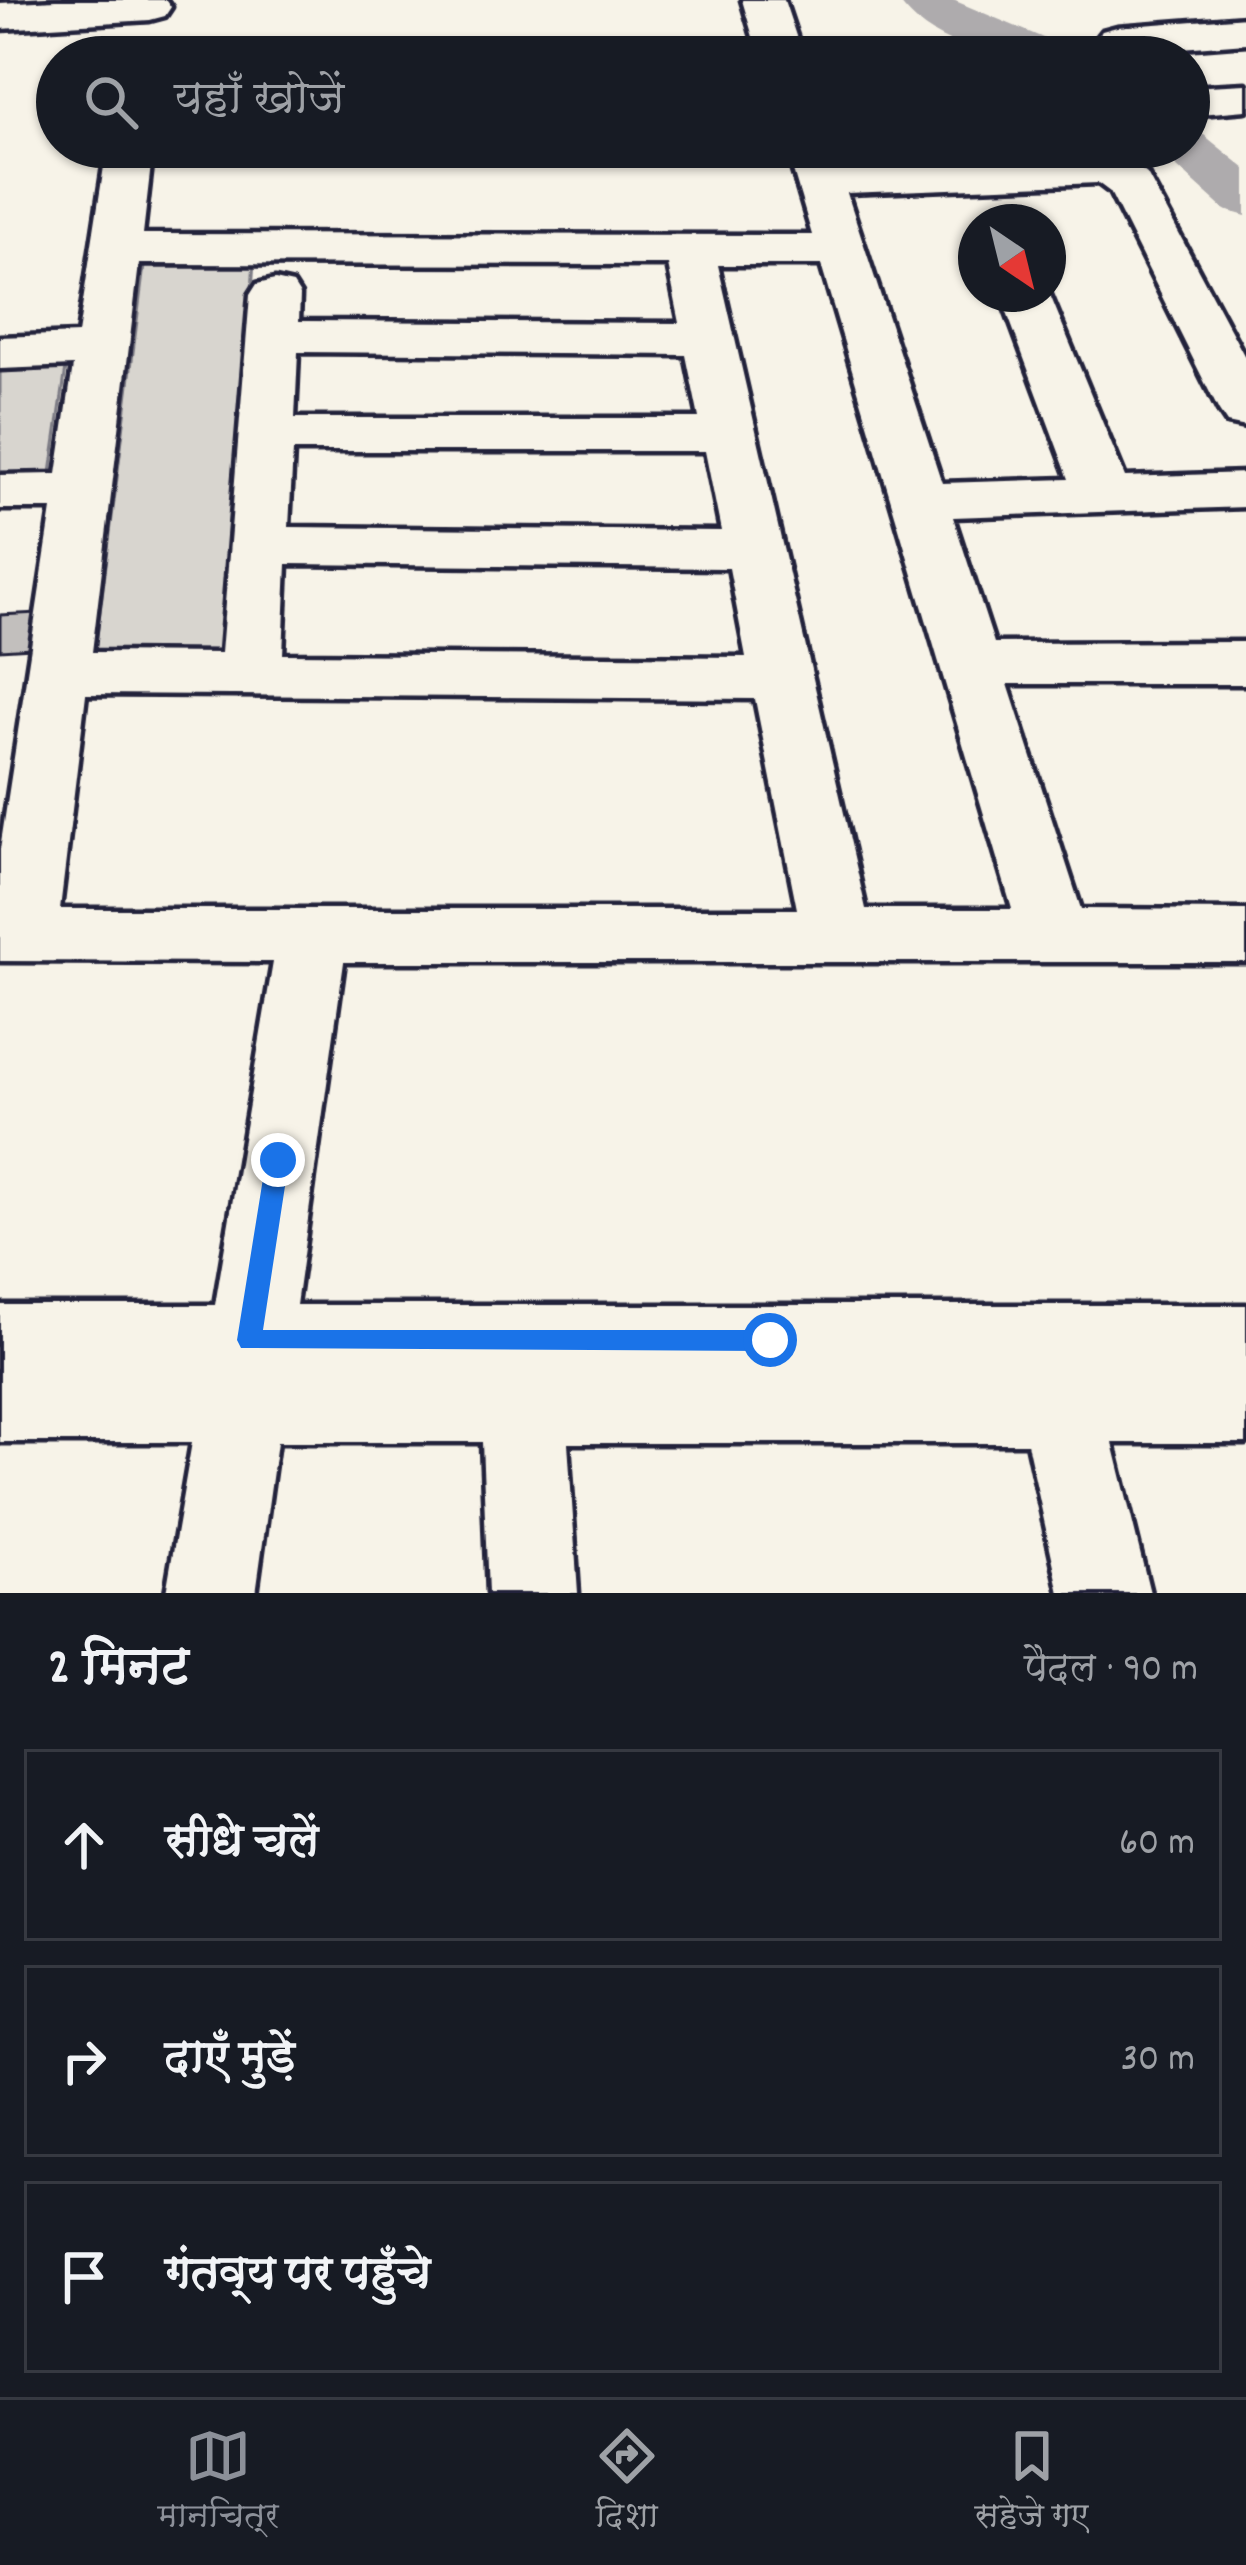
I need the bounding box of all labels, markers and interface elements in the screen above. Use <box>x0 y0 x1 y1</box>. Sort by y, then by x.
search box <box>36 36 1210 168</box>
icon: search <box>78 69 144 135</box>
text: यहाँ खोजें <box>174 70 344 134</box>
north arrow <box>958 204 1066 312</box>
route end <box>251 1133 305 1187</box>
route start <box>743 1313 797 1367</box>
text: 2 मिनट <box>48 1635 189 1707</box>
text: पैदल · 90 m <box>1024 1644 1198 1699</box>
icon: ahead <box>51 1812 117 1878</box>
text: सीधे चलें <box>165 1813 319 1877</box>
text: 60 m <box>1119 1818 1195 1873</box>
icon: right <box>51 2028 117 2094</box>
text: दाएँ मुड़ें <box>165 2029 295 2093</box>
text: 30 m <box>1121 2034 1195 2089</box>
icon: arrive <box>51 2244 117 2310</box>
text: गंतव्य पर पहुँचे <box>165 2245 431 2309</box>
tab: मानचित्र <box>157 2423 279 2542</box>
tab: दिशा <box>594 2423 660 2542</box>
tab: सहेजे गए <box>975 2423 1089 2542</box>

